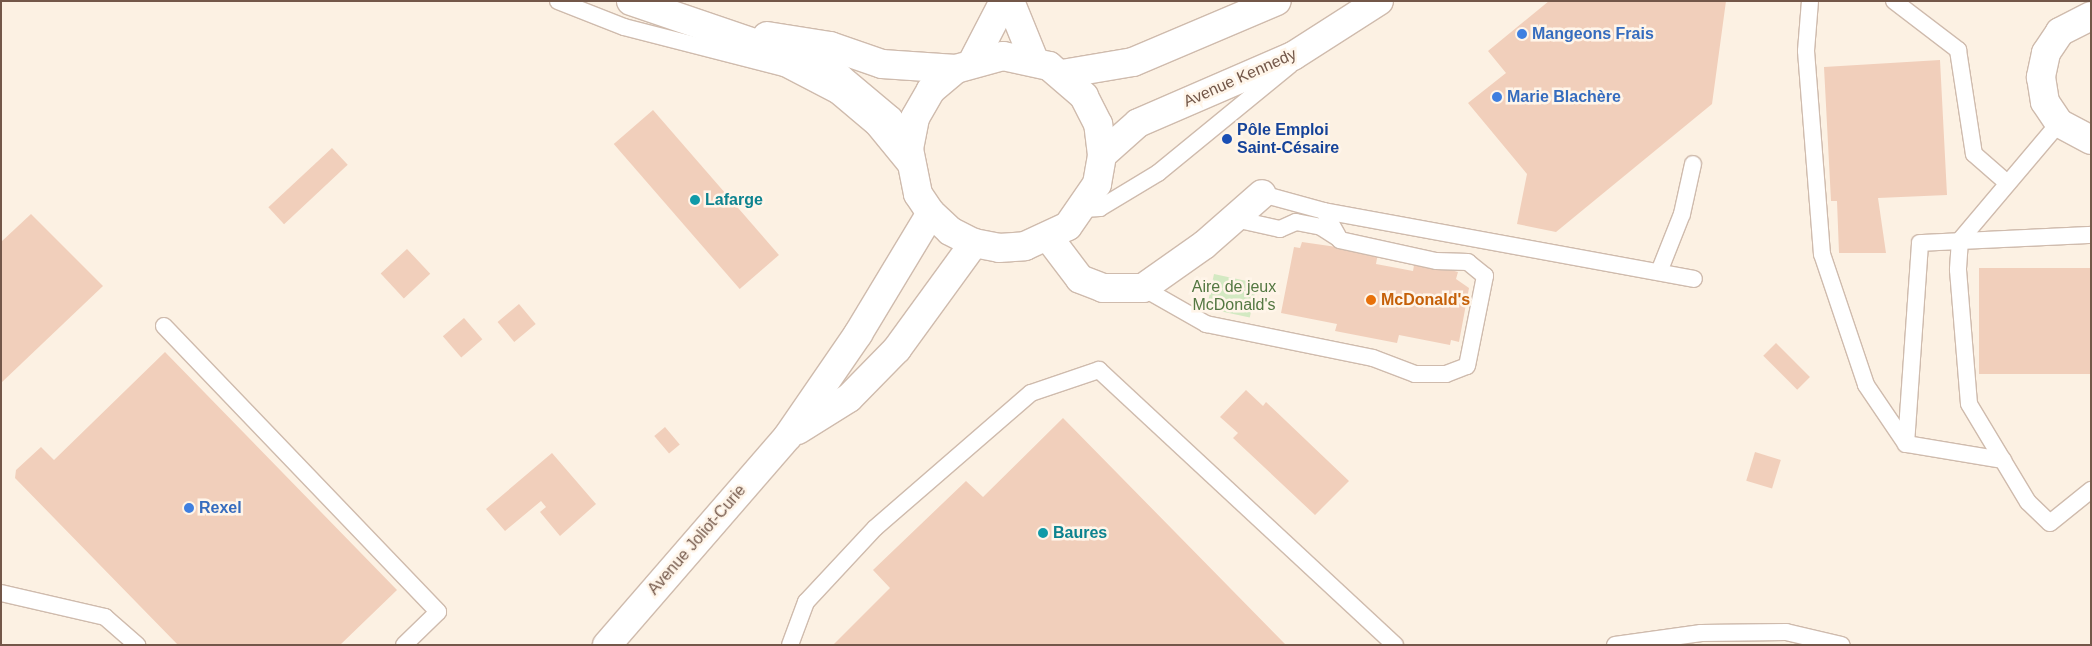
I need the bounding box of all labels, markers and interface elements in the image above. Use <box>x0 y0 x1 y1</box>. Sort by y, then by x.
place label: Mangeons Frais <box>1532 24 1654 44</box>
marker: Mangeons Frais <box>1516 28 1528 40</box>
street label: Avenue Kennedy <box>1181 45 1299 111</box>
place label: Marie Blachère <box>1507 87 1621 107</box>
marker: Marie Blachère <box>1491 91 1503 103</box>
place label: Pôle Emploi Saint-Césaire <box>1237 120 1339 158</box>
marker: Pôle Emploi Saint-Césaire <box>1221 133 1233 145</box>
place label: Lafarge <box>705 190 763 210</box>
marker: Lafarge <box>689 194 701 206</box>
park label: Aire de jeux McDonald's <box>1192 277 1276 315</box>
place label: McDonald's <box>1381 290 1470 310</box>
marker: McDonald's <box>1365 294 1377 306</box>
street label: Avenue Joliot-Curie <box>644 481 750 599</box>
place label: Rexel <box>199 498 242 518</box>
marker: Rexel <box>183 502 195 514</box>
place label: Baures <box>1053 523 1107 543</box>
marker: Baures <box>1037 527 1049 539</box>

